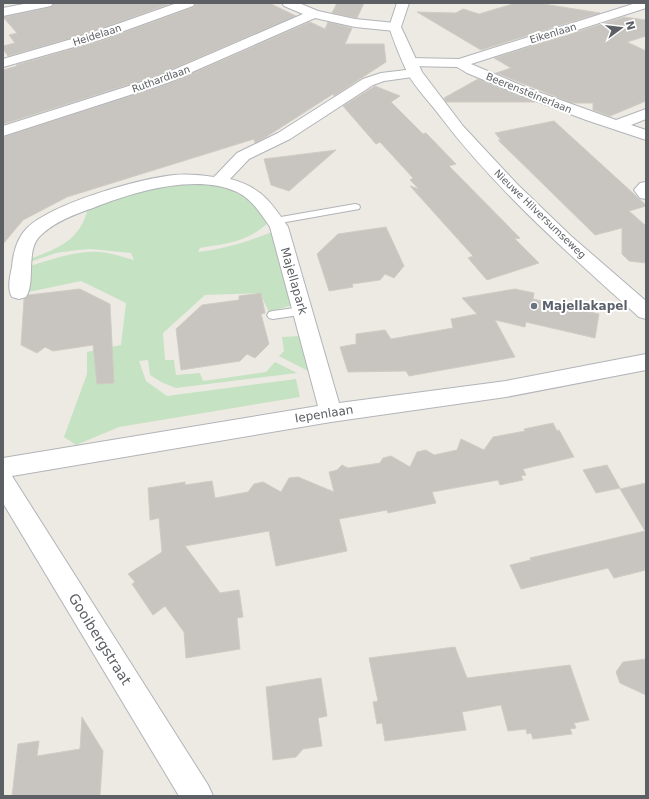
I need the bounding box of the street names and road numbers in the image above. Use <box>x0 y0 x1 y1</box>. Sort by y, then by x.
street label: Eikenlaan <box>528 21 578 45</box>
street label: Heidelaan <box>71 22 123 48</box>
street label: Ruthardlaan <box>131 63 191 95</box>
street label: Beerensteinerlaan <box>484 71 574 115</box>
street label: Nieuwe Hilversumseweg <box>492 167 588 261</box>
street label: Majellapark <box>278 246 310 316</box>
street label: Iepenlaan <box>294 402 354 426</box>
street label: Gooibergstraat <box>65 590 135 688</box>

